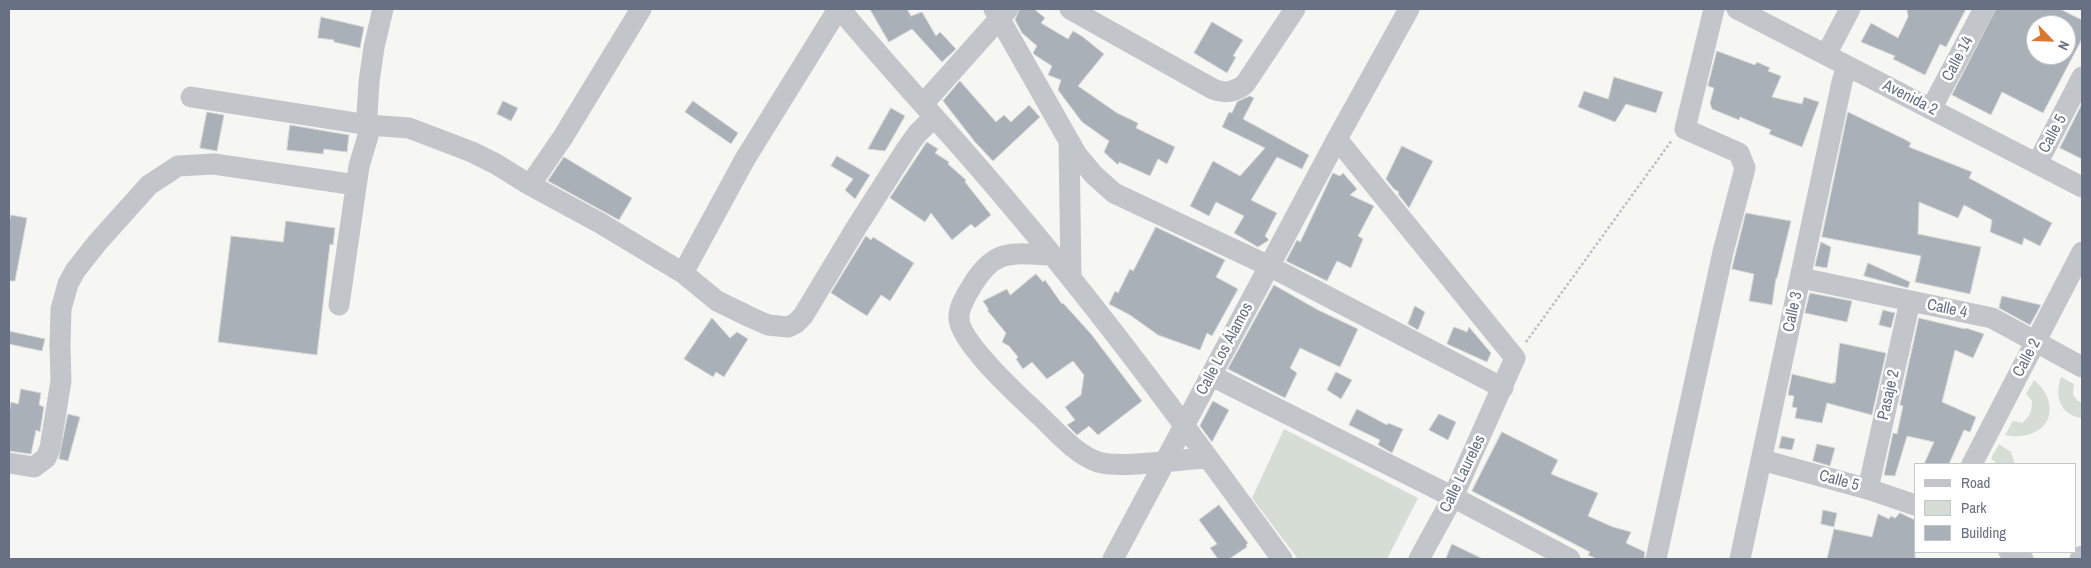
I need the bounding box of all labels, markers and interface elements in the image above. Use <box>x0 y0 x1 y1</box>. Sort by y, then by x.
north arrow <box>2026 15 2076 65</box>
street label: Calle 14 <box>1938 33 1978 85</box>
text: N <box>2054 38 2074 53</box>
street label: Avenida 2 <box>1879 76 1941 120</box>
street label: Calle 5 <box>2035 111 2071 157</box>
street label: Calle 3 <box>1779 290 1807 334</box>
street label: Calle 4 <box>1925 295 1969 323</box>
street label: Calle Los Álamos <box>1193 299 1257 399</box>
street label: Calle 2 <box>2009 335 2045 381</box>
street label: Pasaje 2 <box>1874 368 1904 422</box>
street label: Calle Laureles <box>1436 432 1490 516</box>
legend <box>1914 463 2076 553</box>
street label: Calle 5 <box>1817 466 1861 496</box>
text: Road <box>1961 472 1990 493</box>
text: Park <box>1961 497 1986 518</box>
text: Building <box>1961 522 2006 543</box>

